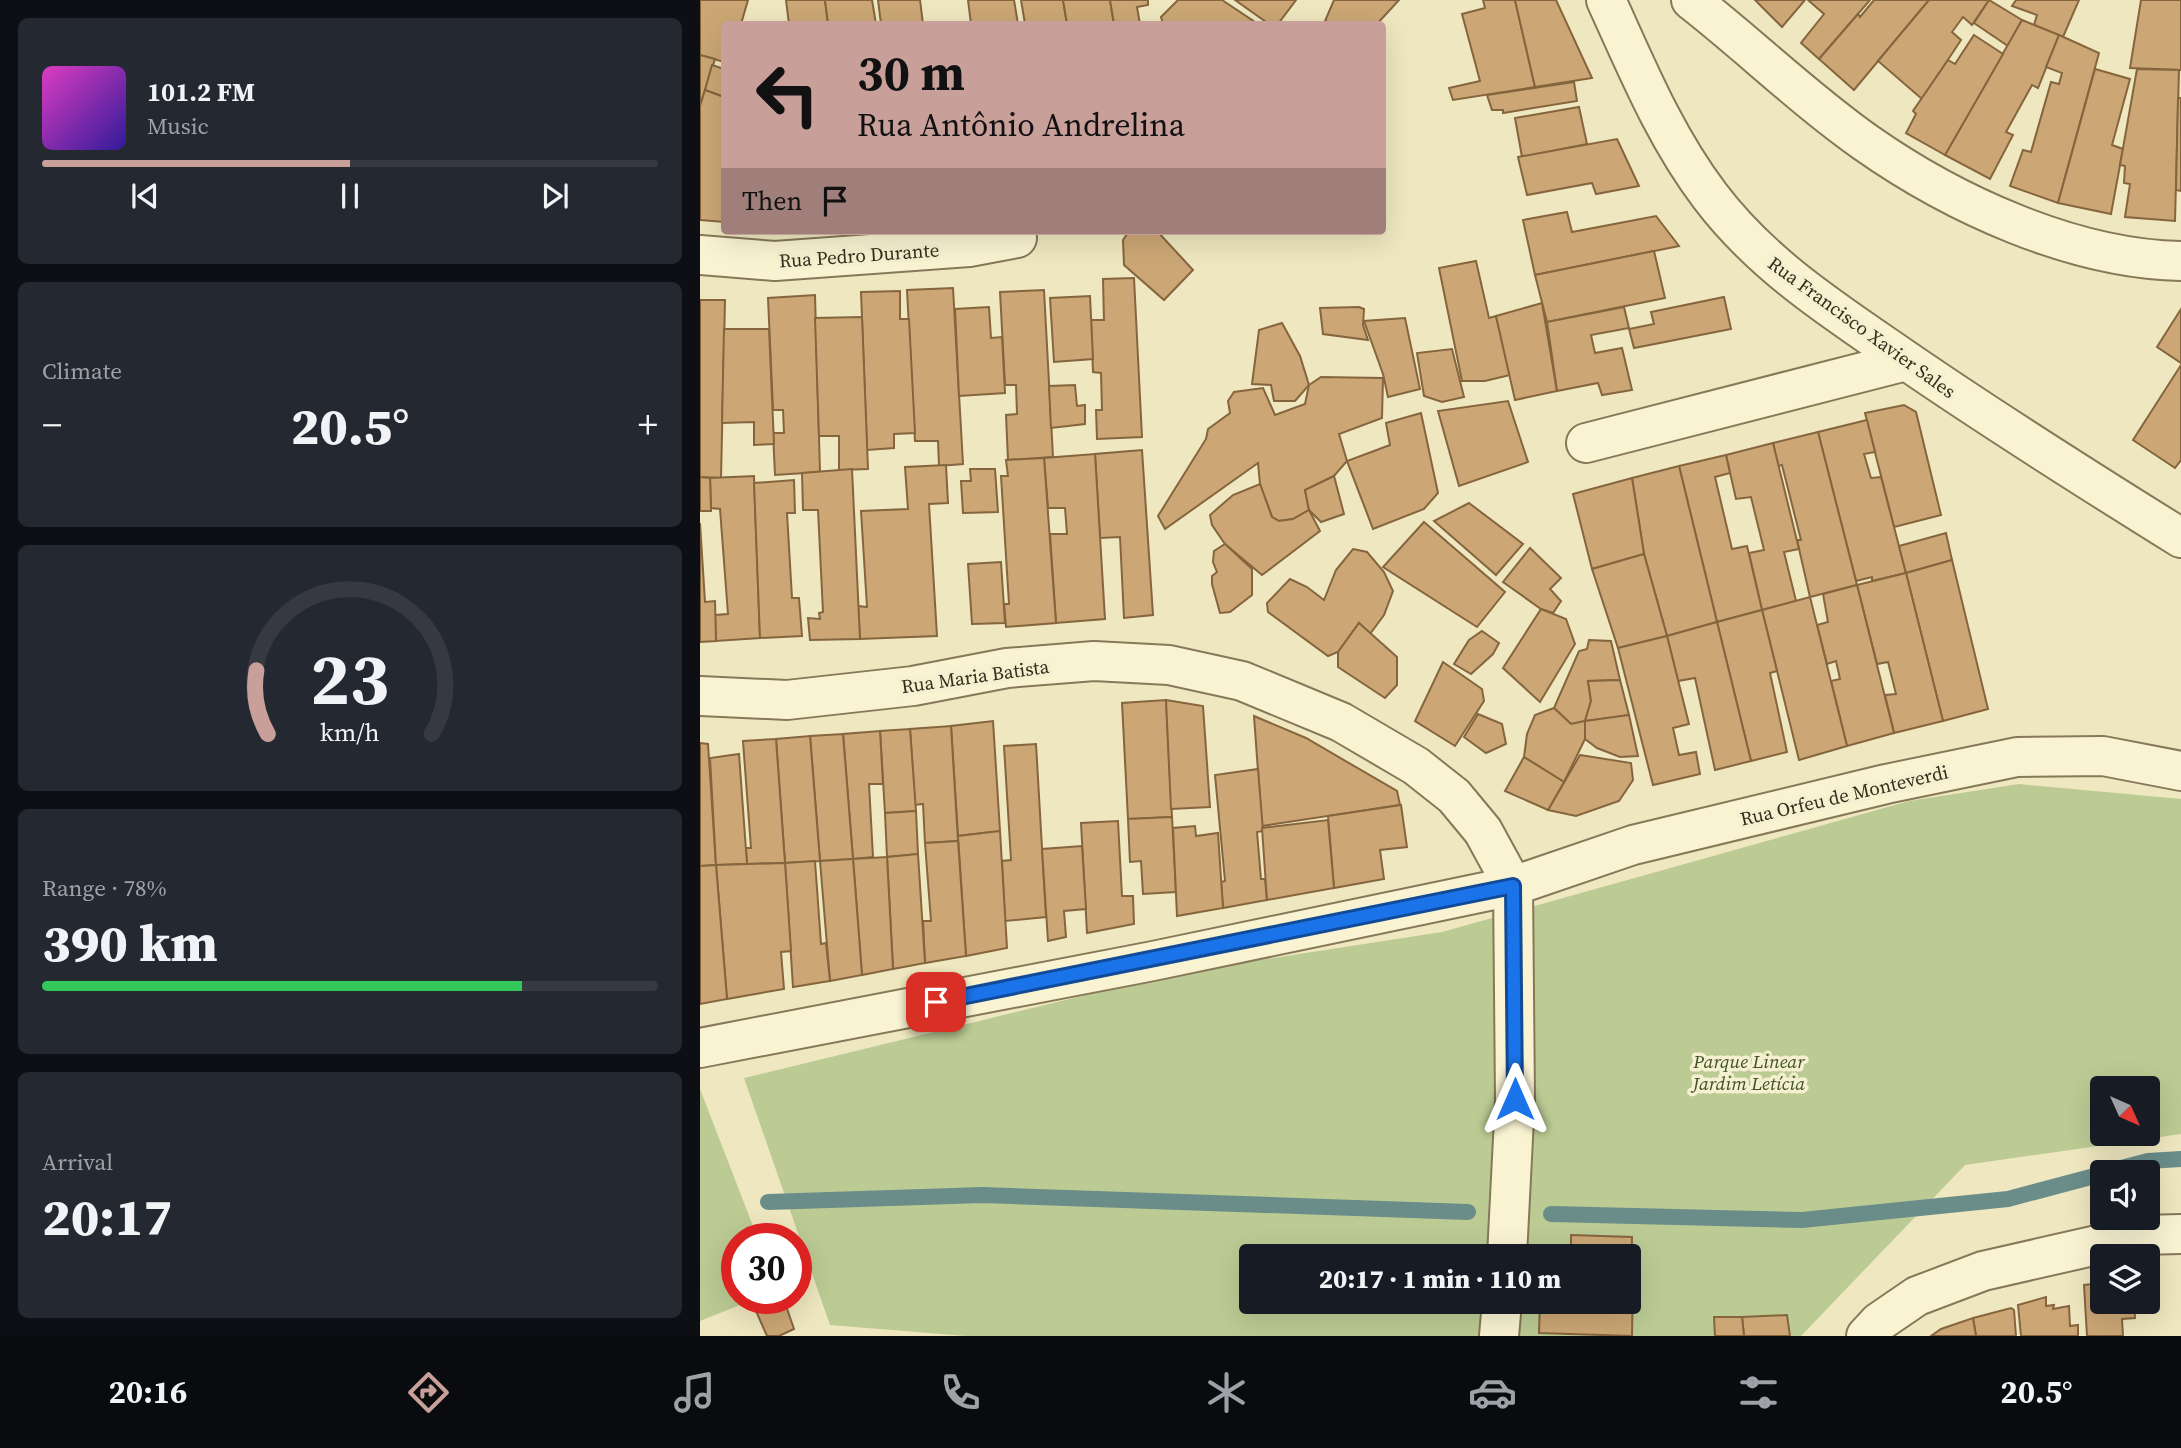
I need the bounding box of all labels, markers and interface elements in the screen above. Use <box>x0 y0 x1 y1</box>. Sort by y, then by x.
text: 30 m <box>857 39 965 106</box>
icon: left <box>742 49 833 140</box>
text: 101.2 FM <box>147 74 255 110</box>
text: Rua Antônio Andrelina <box>857 103 1185 147</box>
text: Music <box>147 110 209 142</box>
icon: previous <box>126 177 164 215</box>
icon: pause <box>331 177 369 215</box>
icon: next <box>536 177 574 215</box>
icon: arrive <box>816 182 854 220</box>
text: Then <box>742 183 802 219</box>
street label: Rua Pedro Durante <box>778 236 940 274</box>
street label: Rua Francisco Xavier Sales <box>1763 250 1961 404</box>
text: Climate <box>42 355 122 387</box>
text: 20.5° <box>291 390 409 461</box>
text: − <box>42 399 62 451</box>
text: + <box>638 399 658 451</box>
text: 23 <box>311 629 389 728</box>
street label: Rua Maria Batista <box>899 653 1051 699</box>
text: km/h <box>320 715 380 749</box>
street label: Rua Orfeu de Monteverdi <box>1737 758 1951 832</box>
text: Range · 78% <box>42 872 167 904</box>
text: 390 km <box>42 907 218 978</box>
pin <box>906 972 966 1032</box>
icon: arrive <box>917 983 955 1021</box>
park label: Parque Linear Jardim Letícia <box>1690 1048 1806 1096</box>
position arrow <box>1478 1062 1552 1136</box>
north arrow <box>2090 1076 2160 1146</box>
map controls <box>2090 1076 2160 1314</box>
text: Arrival <box>42 1146 113 1178</box>
button: sound <box>2090 1160 2160 1230</box>
text: 20:17 <box>42 1181 172 1252</box>
speed limit sign: 30 <box>721 1223 812 1314</box>
button: layers <box>2090 1244 2160 1314</box>
text: 20:17 · 1 min · 110 m <box>1319 1261 1561 1297</box>
icon: directions <box>404 1368 453 1417</box>
icon: music <box>670 1368 719 1417</box>
icon: phone <box>936 1368 985 1417</box>
icon: climate <box>1202 1368 1251 1417</box>
icon: car <box>1468 1368 1517 1417</box>
icon: filters <box>1734 1368 1783 1417</box>
text: 20:16 <box>108 1370 187 1414</box>
text: 20.5° <box>2000 1370 2073 1414</box>

